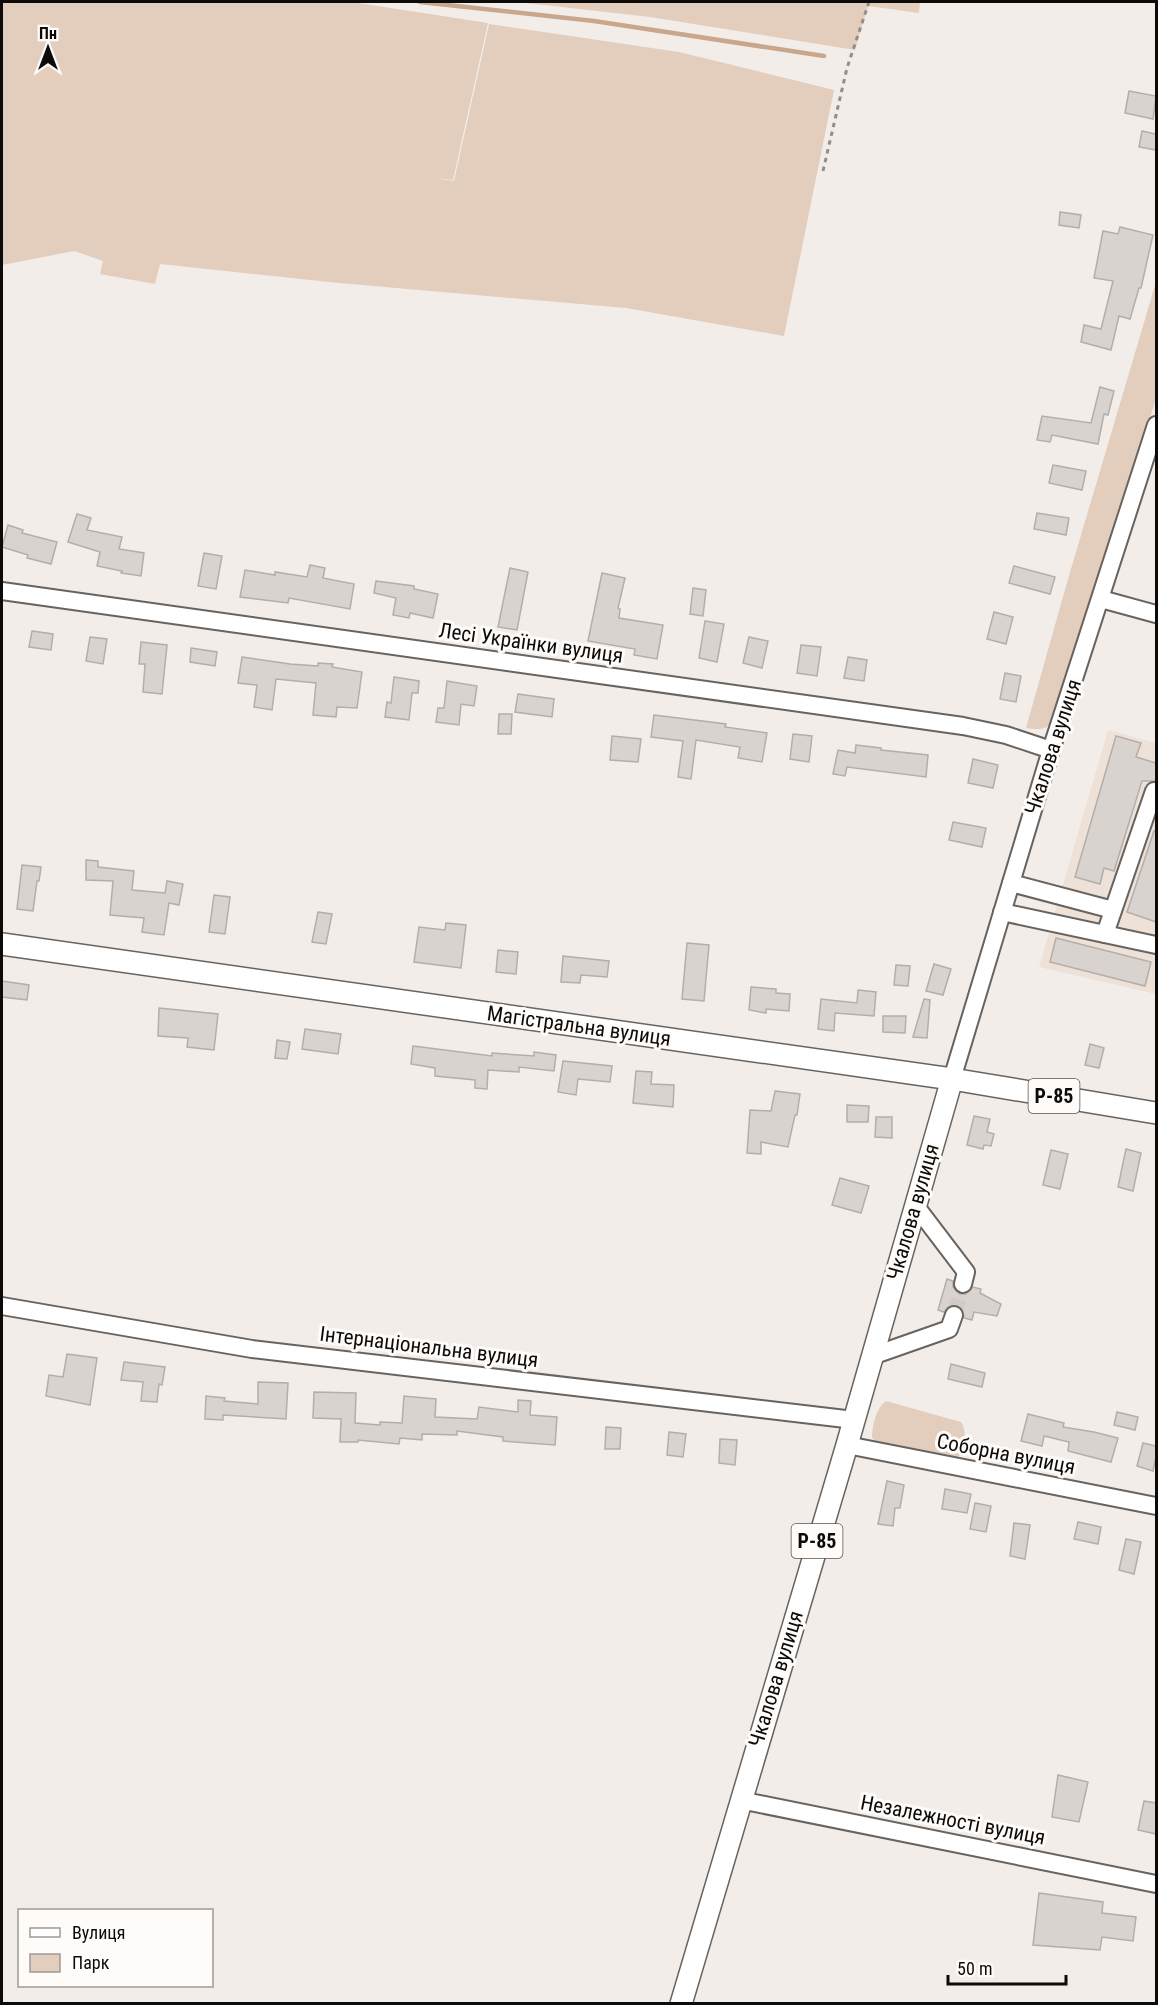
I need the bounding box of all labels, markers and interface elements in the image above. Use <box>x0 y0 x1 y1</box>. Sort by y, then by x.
north arrow <box>18 18 78 78</box>
text: Пн <box>39 24 57 43</box>
street label: Лесі Українки вулиця <box>437 618 625 668</box>
street label: Чкалова вулиця <box>1020 676 1086 818</box>
street label: Магістральна вулиця <box>486 1001 672 1051</box>
road number: Р-85 <box>1028 1079 1080 1113</box>
street label: Чкалова вулиця <box>882 1141 944 1283</box>
street label: Інтернаціональна вулиця <box>318 1322 540 1372</box>
street label: Соборна вулиця <box>935 1429 1077 1479</box>
road number: Р-85 <box>792 1524 842 1558</box>
street label: Чкалова вулиця <box>744 1608 808 1750</box>
street label: Незалежності вулиця <box>859 1790 1047 1850</box>
legend <box>18 1909 213 1987</box>
text: Вулиця <box>72 1922 126 1943</box>
scale bar <box>948 1948 1066 1986</box>
text: Парк <box>72 1952 110 1973</box>
text: 50 m <box>957 1958 992 1979</box>

